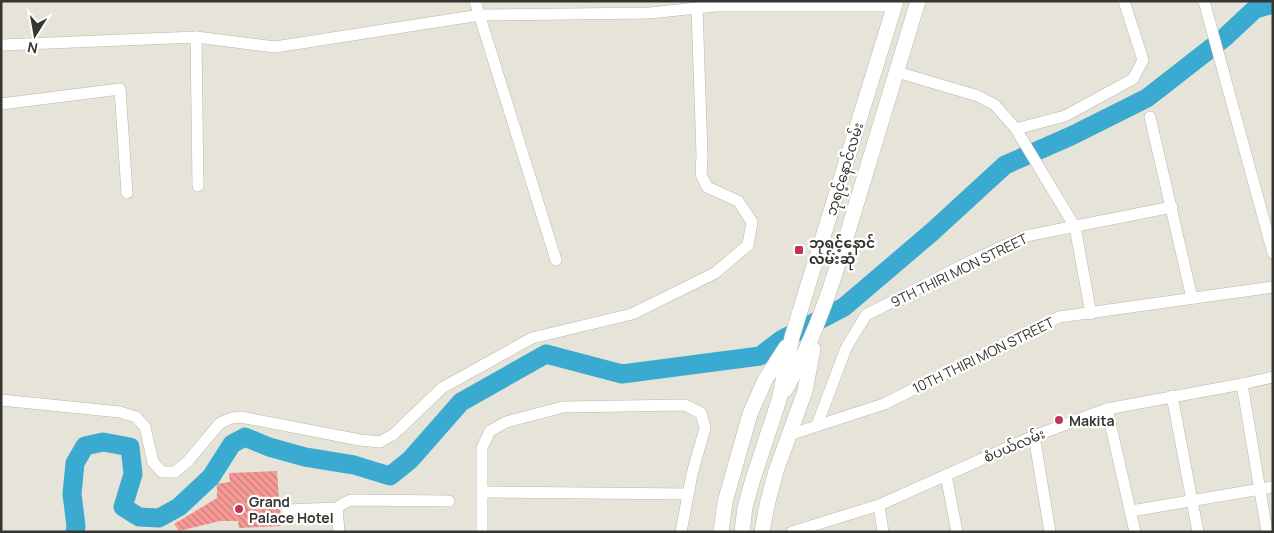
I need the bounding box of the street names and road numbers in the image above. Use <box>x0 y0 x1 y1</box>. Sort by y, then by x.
street label: ဘုရင့်နောင်လမ်း <box>821 120 870 219</box>
street label: 9TH THIRI MON STREET <box>887 228 1031 311</box>
street label: 10TH THIRI MON STREET <box>909 312 1058 398</box>
street label: စံပယ်လမ်း <box>980 424 1048 466</box>

